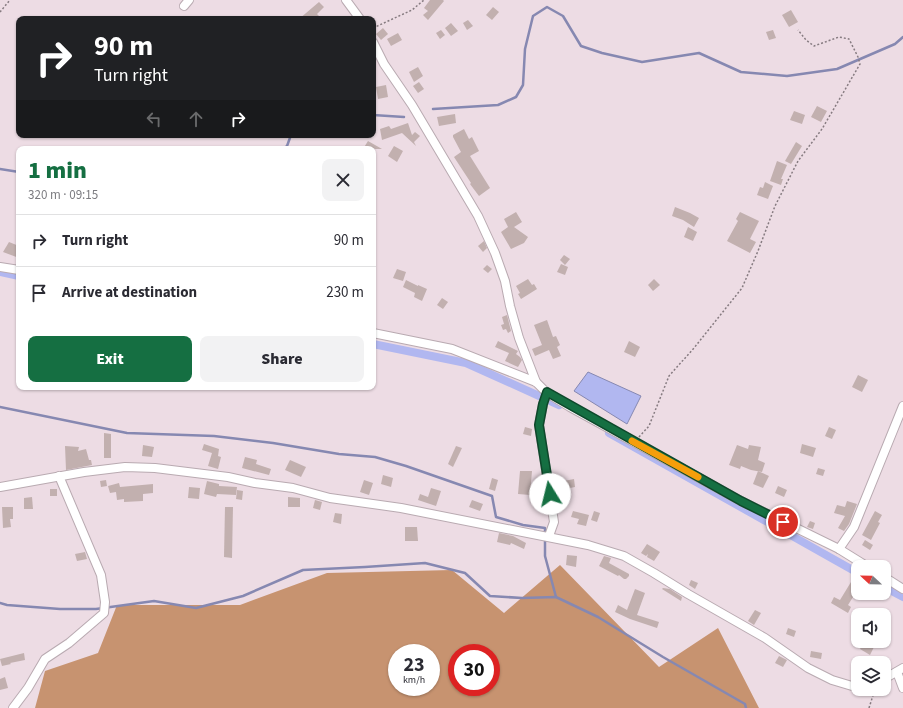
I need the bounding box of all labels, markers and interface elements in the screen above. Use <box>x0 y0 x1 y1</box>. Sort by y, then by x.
text: 90 m <box>94 26 153 66</box>
icon: right <box>28 32 80 84</box>
text: Turn right <box>94 63 168 88</box>
icon: left <box>143 108 165 130</box>
icon: ahead <box>185 108 207 130</box>
icon: right <box>227 108 249 130</box>
text: 1 min <box>28 153 87 188</box>
button: close <box>322 159 364 201</box>
text: 320 m · 09:15 <box>28 186 98 204</box>
icon: right <box>28 230 50 252</box>
text: Turn right <box>62 230 128 251</box>
text: 90 m <box>334 230 364 251</box>
icon: arrive <box>28 282 50 304</box>
text: Arrive at destination <box>62 282 197 303</box>
text: 230 m <box>326 282 364 303</box>
button: Exit <box>28 336 192 382</box>
button: Share <box>200 336 364 382</box>
position arrow <box>529 473 571 515</box>
pin <box>766 505 800 539</box>
icon: arrive <box>772 511 794 533</box>
north arrow <box>851 560 891 600</box>
map controls <box>851 560 891 696</box>
button: sound <box>851 608 891 648</box>
speed limit sign: 30 <box>448 644 500 696</box>
text: 23 <box>403 651 425 679</box>
button: layers <box>851 656 891 696</box>
text: km/h <box>403 673 425 687</box>

